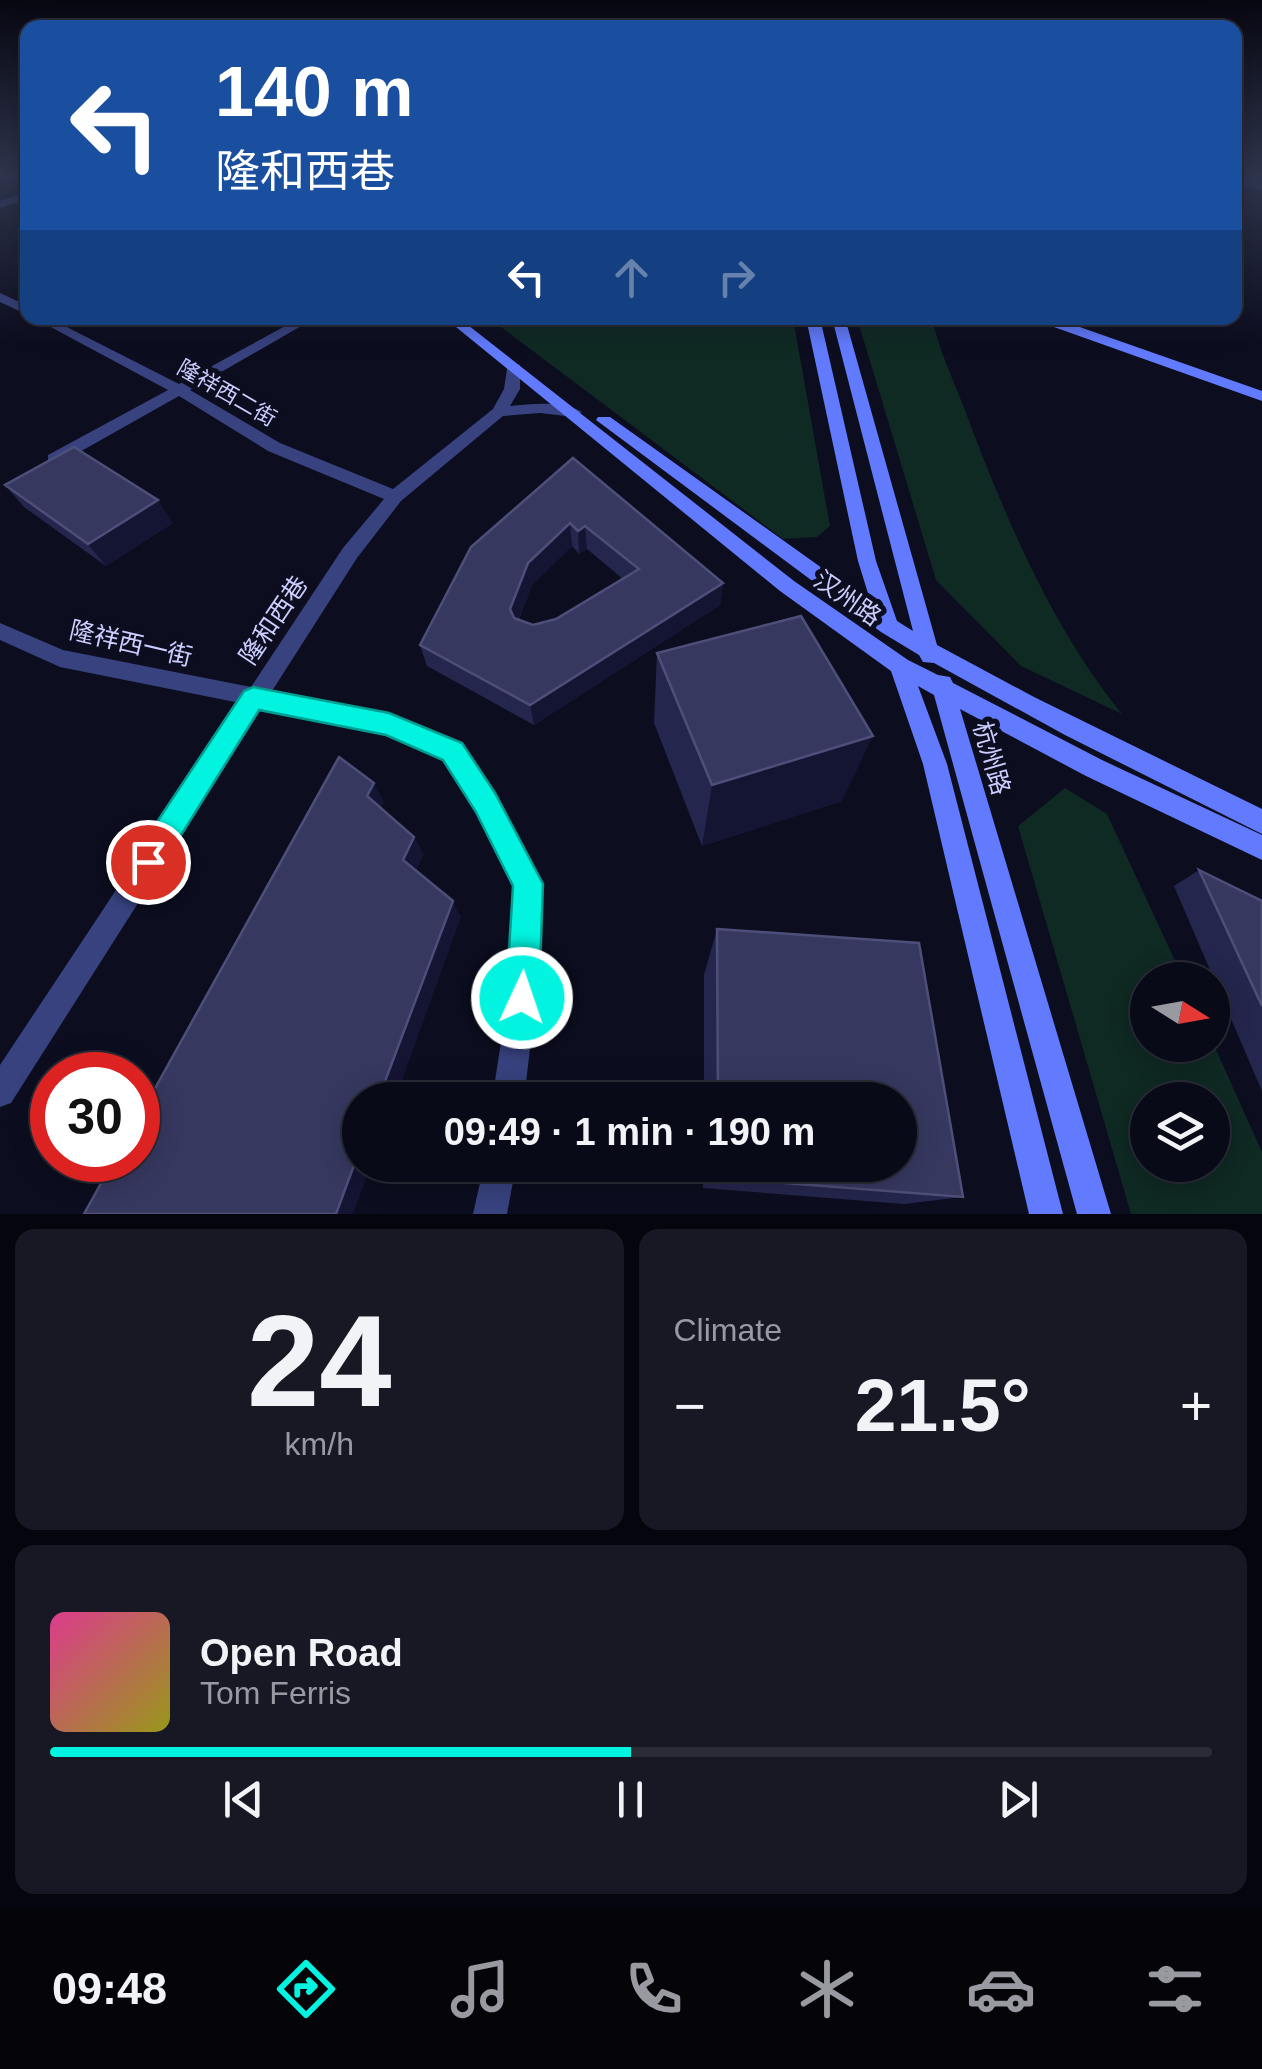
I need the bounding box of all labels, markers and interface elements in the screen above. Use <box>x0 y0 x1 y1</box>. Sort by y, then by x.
text: 140 m <box>215 53 413 131</box>
icon: left <box>50 60 180 190</box>
text: 隆和西巷 <box>215 146 395 197</box>
icon: left <box>499 250 554 305</box>
icon: ahead <box>604 250 659 305</box>
icon: right <box>709 250 764 305</box>
street label: 隆祥西二街 <box>173 355 281 431</box>
street label: 汉州路 <box>809 565 887 631</box>
street label: 隆和西巷 <box>233 571 313 669</box>
street label: 隆祥西一街 <box>67 615 195 671</box>
street label: 杭州路 <box>968 718 1016 798</box>
pin <box>106 820 191 905</box>
icon: arrive <box>121 835 176 890</box>
position arrow <box>470 946 574 1050</box>
north arrow <box>1130 962 1230 1062</box>
map controls <box>1130 962 1230 1182</box>
speed limit sign: 30 <box>30 1052 160 1182</box>
button: layers <box>1130 1082 1230 1182</box>
text: 09:49 · 1 min · 190 m <box>444 1111 815 1153</box>
text: 24 <box>247 1288 392 1434</box>
text: Climate <box>674 1312 782 1348</box>
text: 21.5° <box>855 1363 1031 1447</box>
text: − <box>674 1375 706 1437</box>
text: + <box>1180 1375 1212 1437</box>
text: km/h <box>285 1426 354 1462</box>
text: Open Road <box>200 1632 403 1674</box>
text: Tom Ferris <box>200 1675 351 1711</box>
icon: previous <box>216 1772 271 1827</box>
icon: pause <box>603 1772 658 1827</box>
icon: next <box>991 1772 1046 1827</box>
icon: directions <box>271 1954 341 2024</box>
icon: music <box>445 1954 515 2024</box>
icon: phone <box>619 1954 689 2024</box>
icon: climate <box>792 1954 862 2024</box>
icon: car <box>966 1954 1036 2024</box>
icon: filters <box>1140 1954 1210 2024</box>
text: 09:48 <box>52 1963 167 2014</box>

